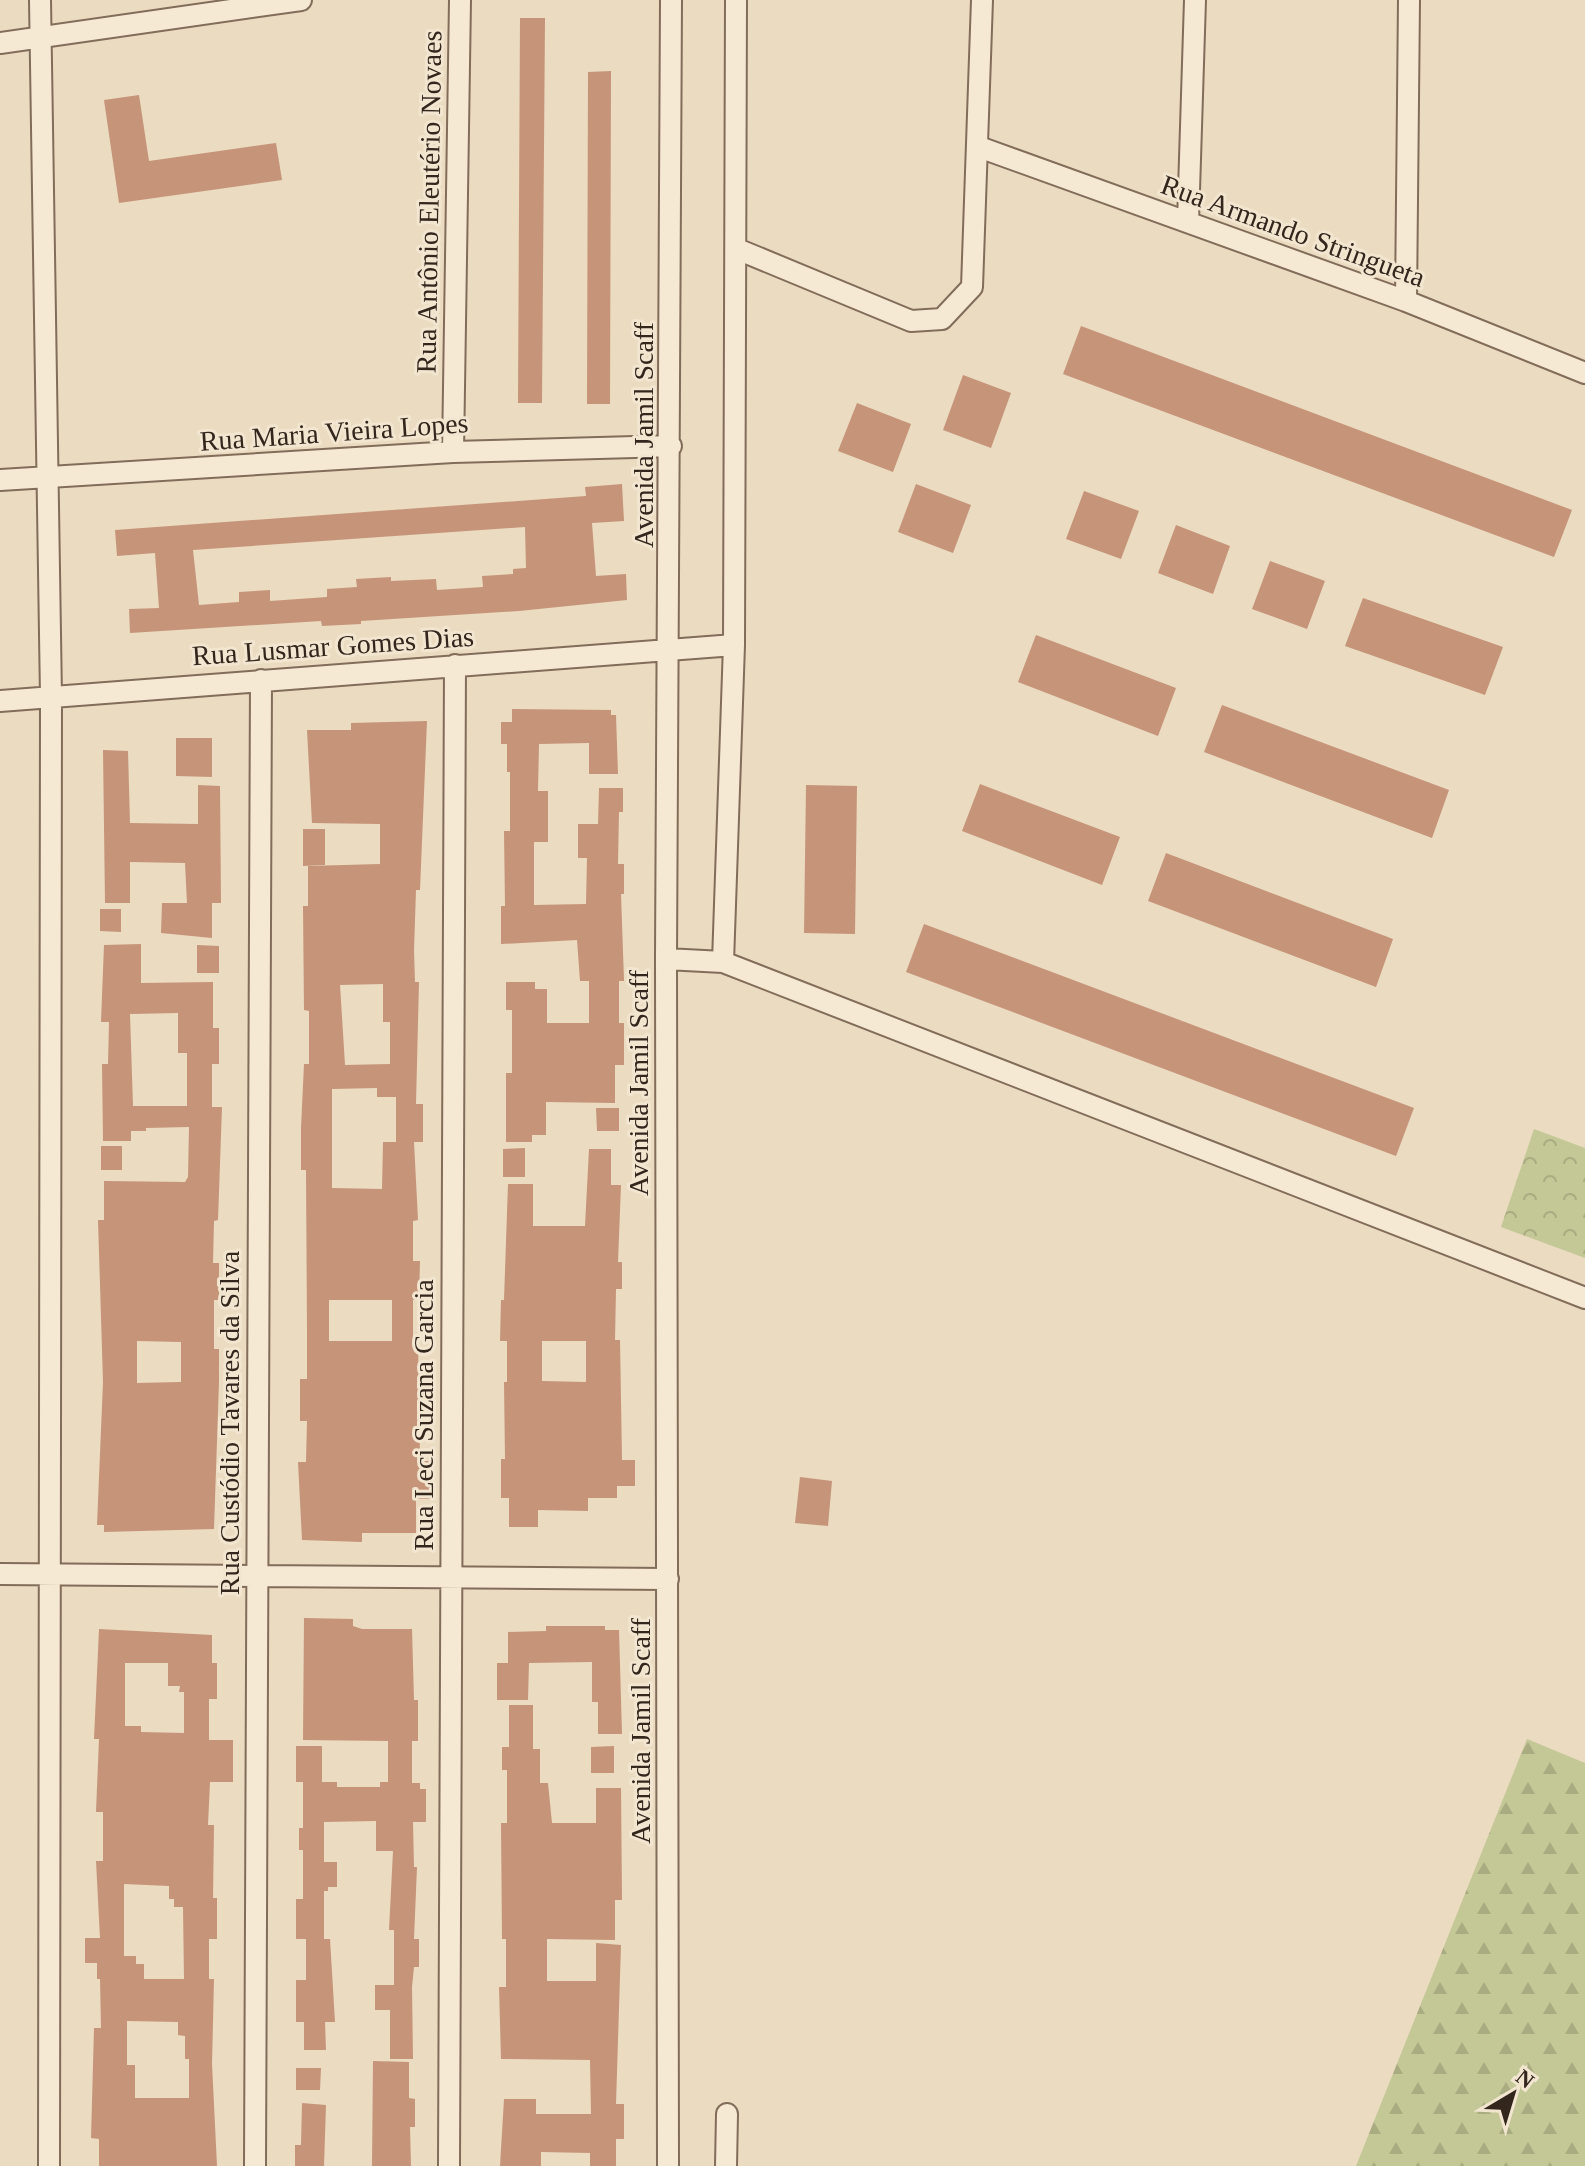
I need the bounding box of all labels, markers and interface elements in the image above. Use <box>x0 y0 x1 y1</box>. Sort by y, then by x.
street label: Rua Antônio Eleutério Novaes <box>411 30 447 374</box>
street label: Rua Armando Stringueta <box>1157 169 1430 293</box>
street label: Avenida Jamil Scaff <box>628 321 659 548</box>
street label: Rua Maria Vieira Lopes <box>199 407 469 457</box>
street label: Rua Lusmar Gomes Dias <box>191 621 475 671</box>
street label: Avenida Jamil Scaff <box>623 969 654 1196</box>
street label: Rua Custódio Tavares da Silva <box>214 1250 245 1595</box>
street label: Rua Leci Suzana Garcia <box>408 1279 439 1551</box>
street label: Avenida Jamil Scaff <box>625 1617 656 1844</box>
north arrow <box>1473 2054 1553 2134</box>
text: N <box>1511 2064 1539 2093</box>

